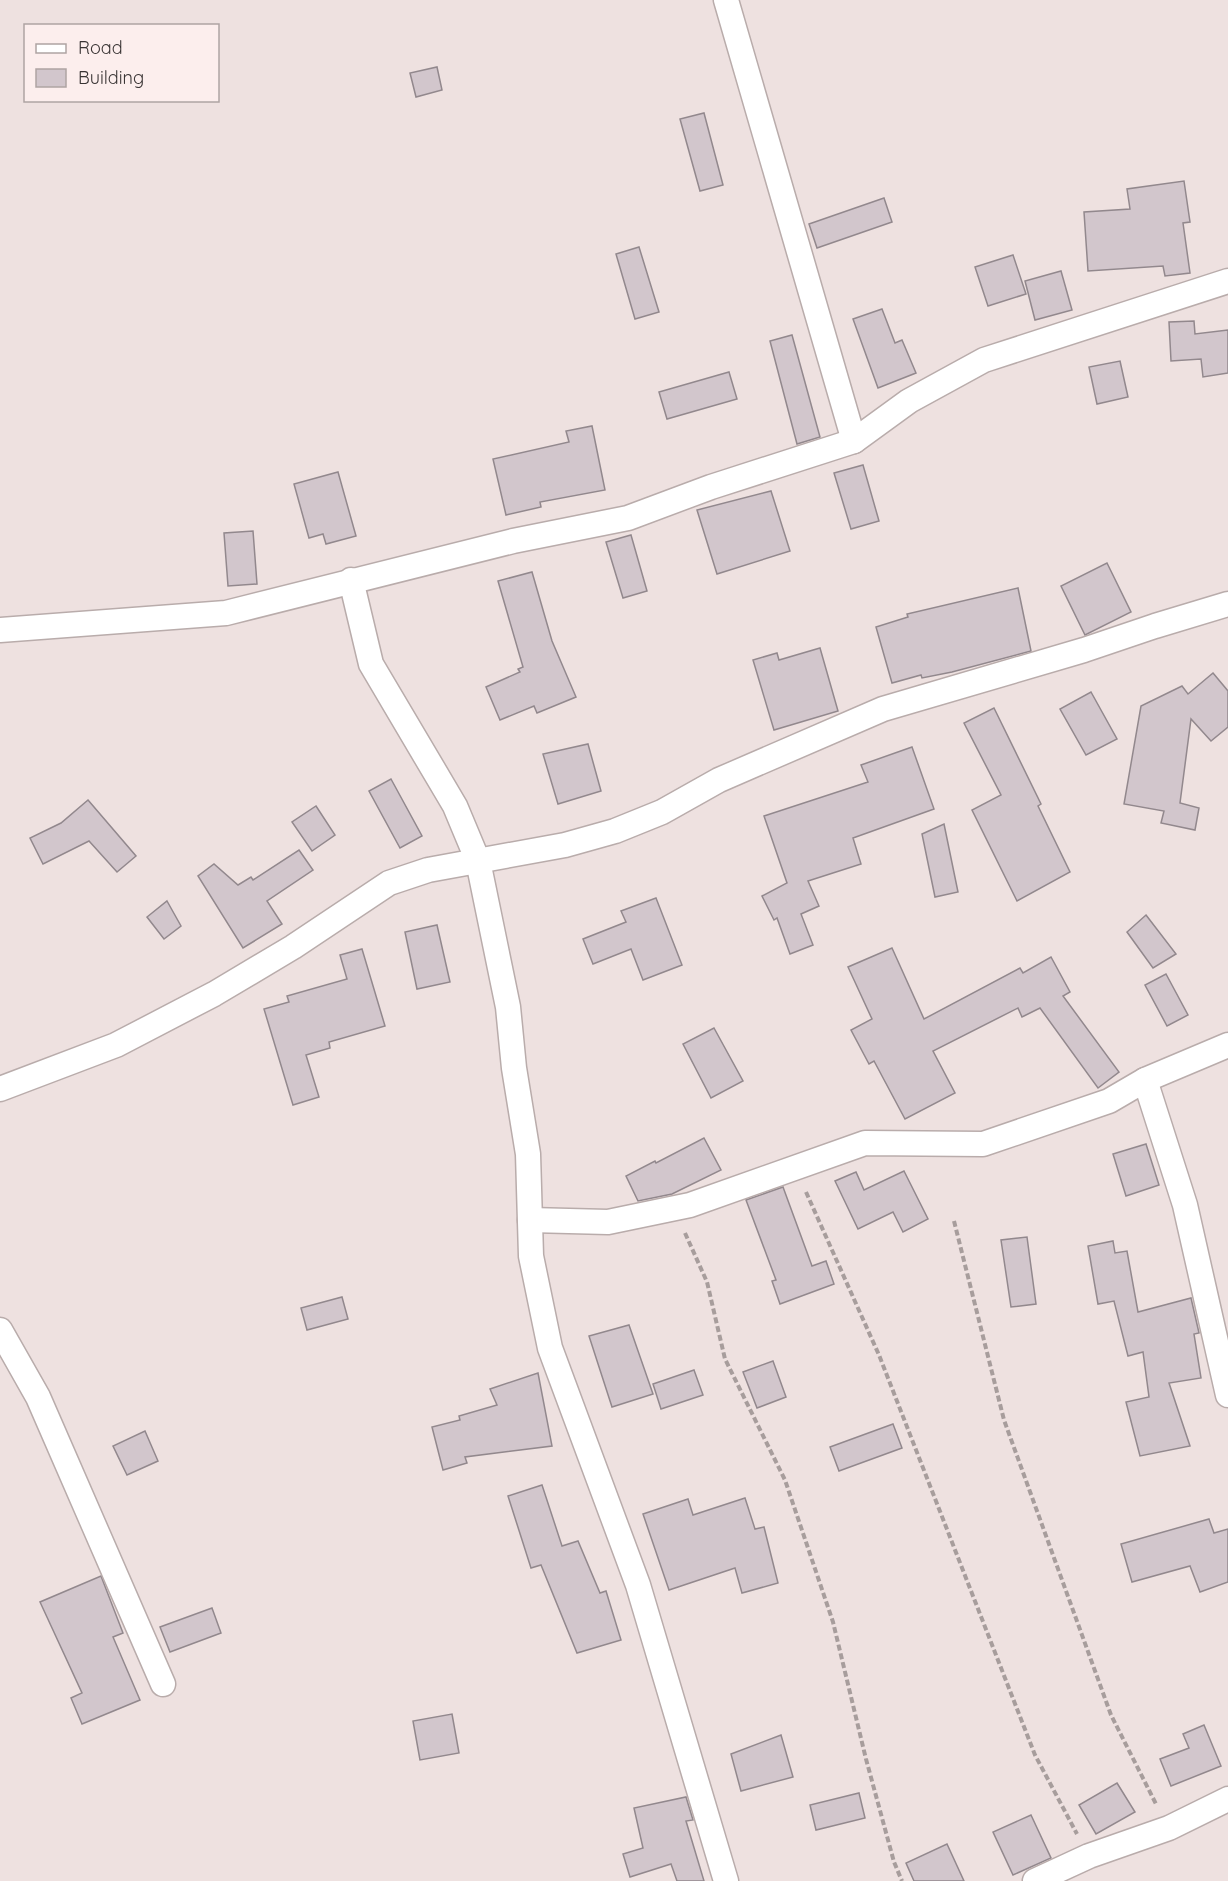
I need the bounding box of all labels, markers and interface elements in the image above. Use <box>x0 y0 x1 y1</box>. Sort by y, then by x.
legend <box>24 24 219 102</box>
text: Road <box>78 36 123 59</box>
text: Building <box>78 66 144 89</box>

